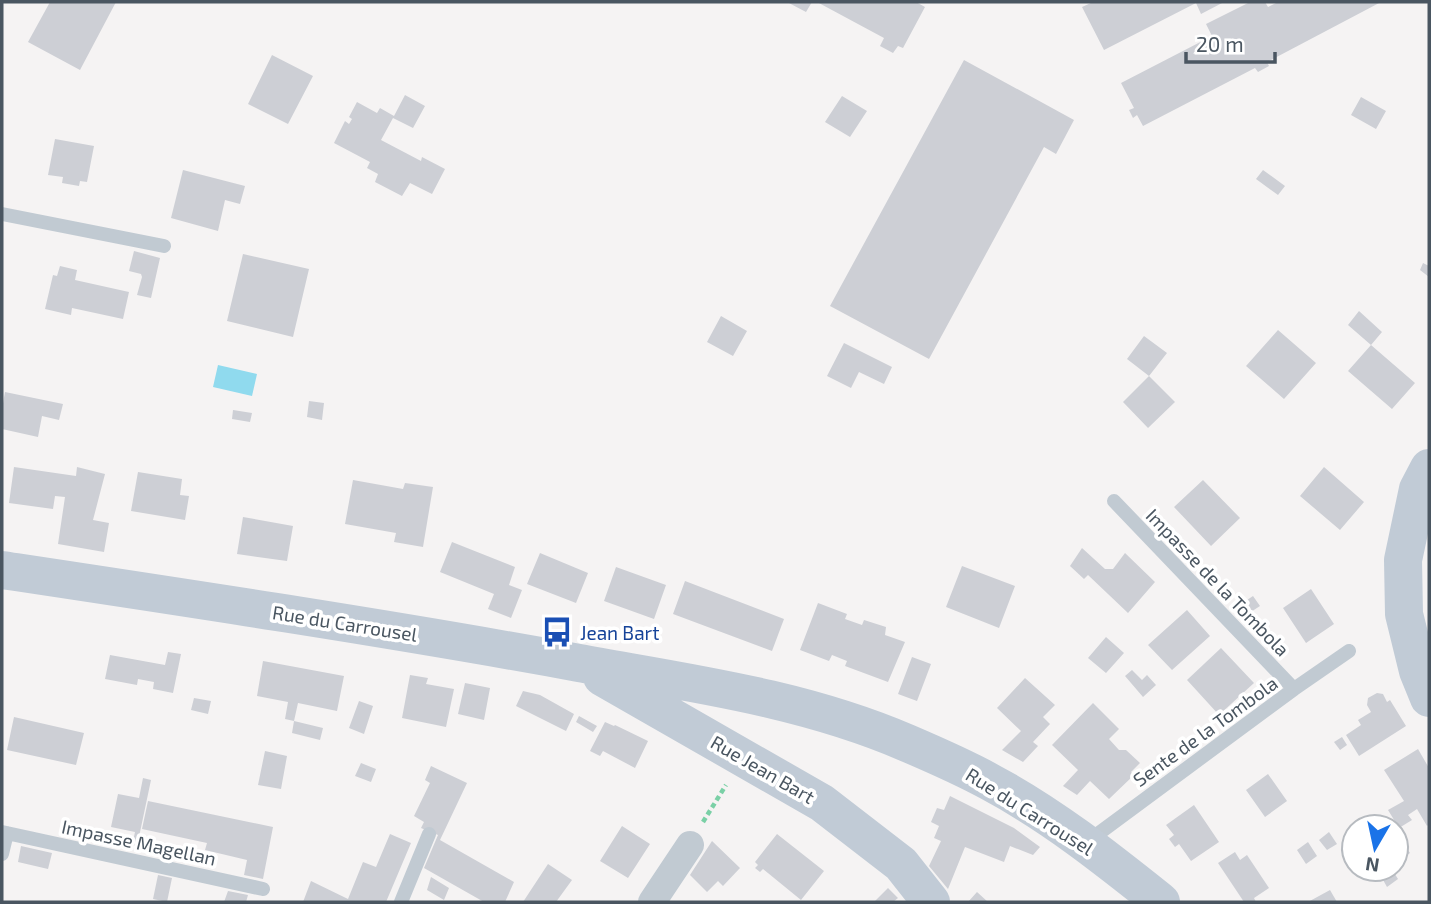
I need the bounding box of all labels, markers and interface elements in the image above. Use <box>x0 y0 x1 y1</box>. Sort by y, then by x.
scale bar <box>1186 21 1275 65</box>
text: 20 m <box>1196 31 1244 56</box>
street label: Impasse de la Tombola <box>1142 503 1294 661</box>
street label: Rue du Carrousel <box>271 600 419 646</box>
bus stop icon: Jean Bart <box>540 615 574 649</box>
place label: Jean Bart <box>580 621 659 644</box>
street label: Sente de la Tombola <box>1128 671 1282 791</box>
street label: Rue Jean Bart <box>707 730 819 808</box>
street label: Rue du Carrousel <box>962 762 1098 860</box>
north arrow <box>1340 813 1410 883</box>
street label: Impasse Magellan <box>60 814 218 870</box>
text: N <box>1364 853 1381 878</box>

